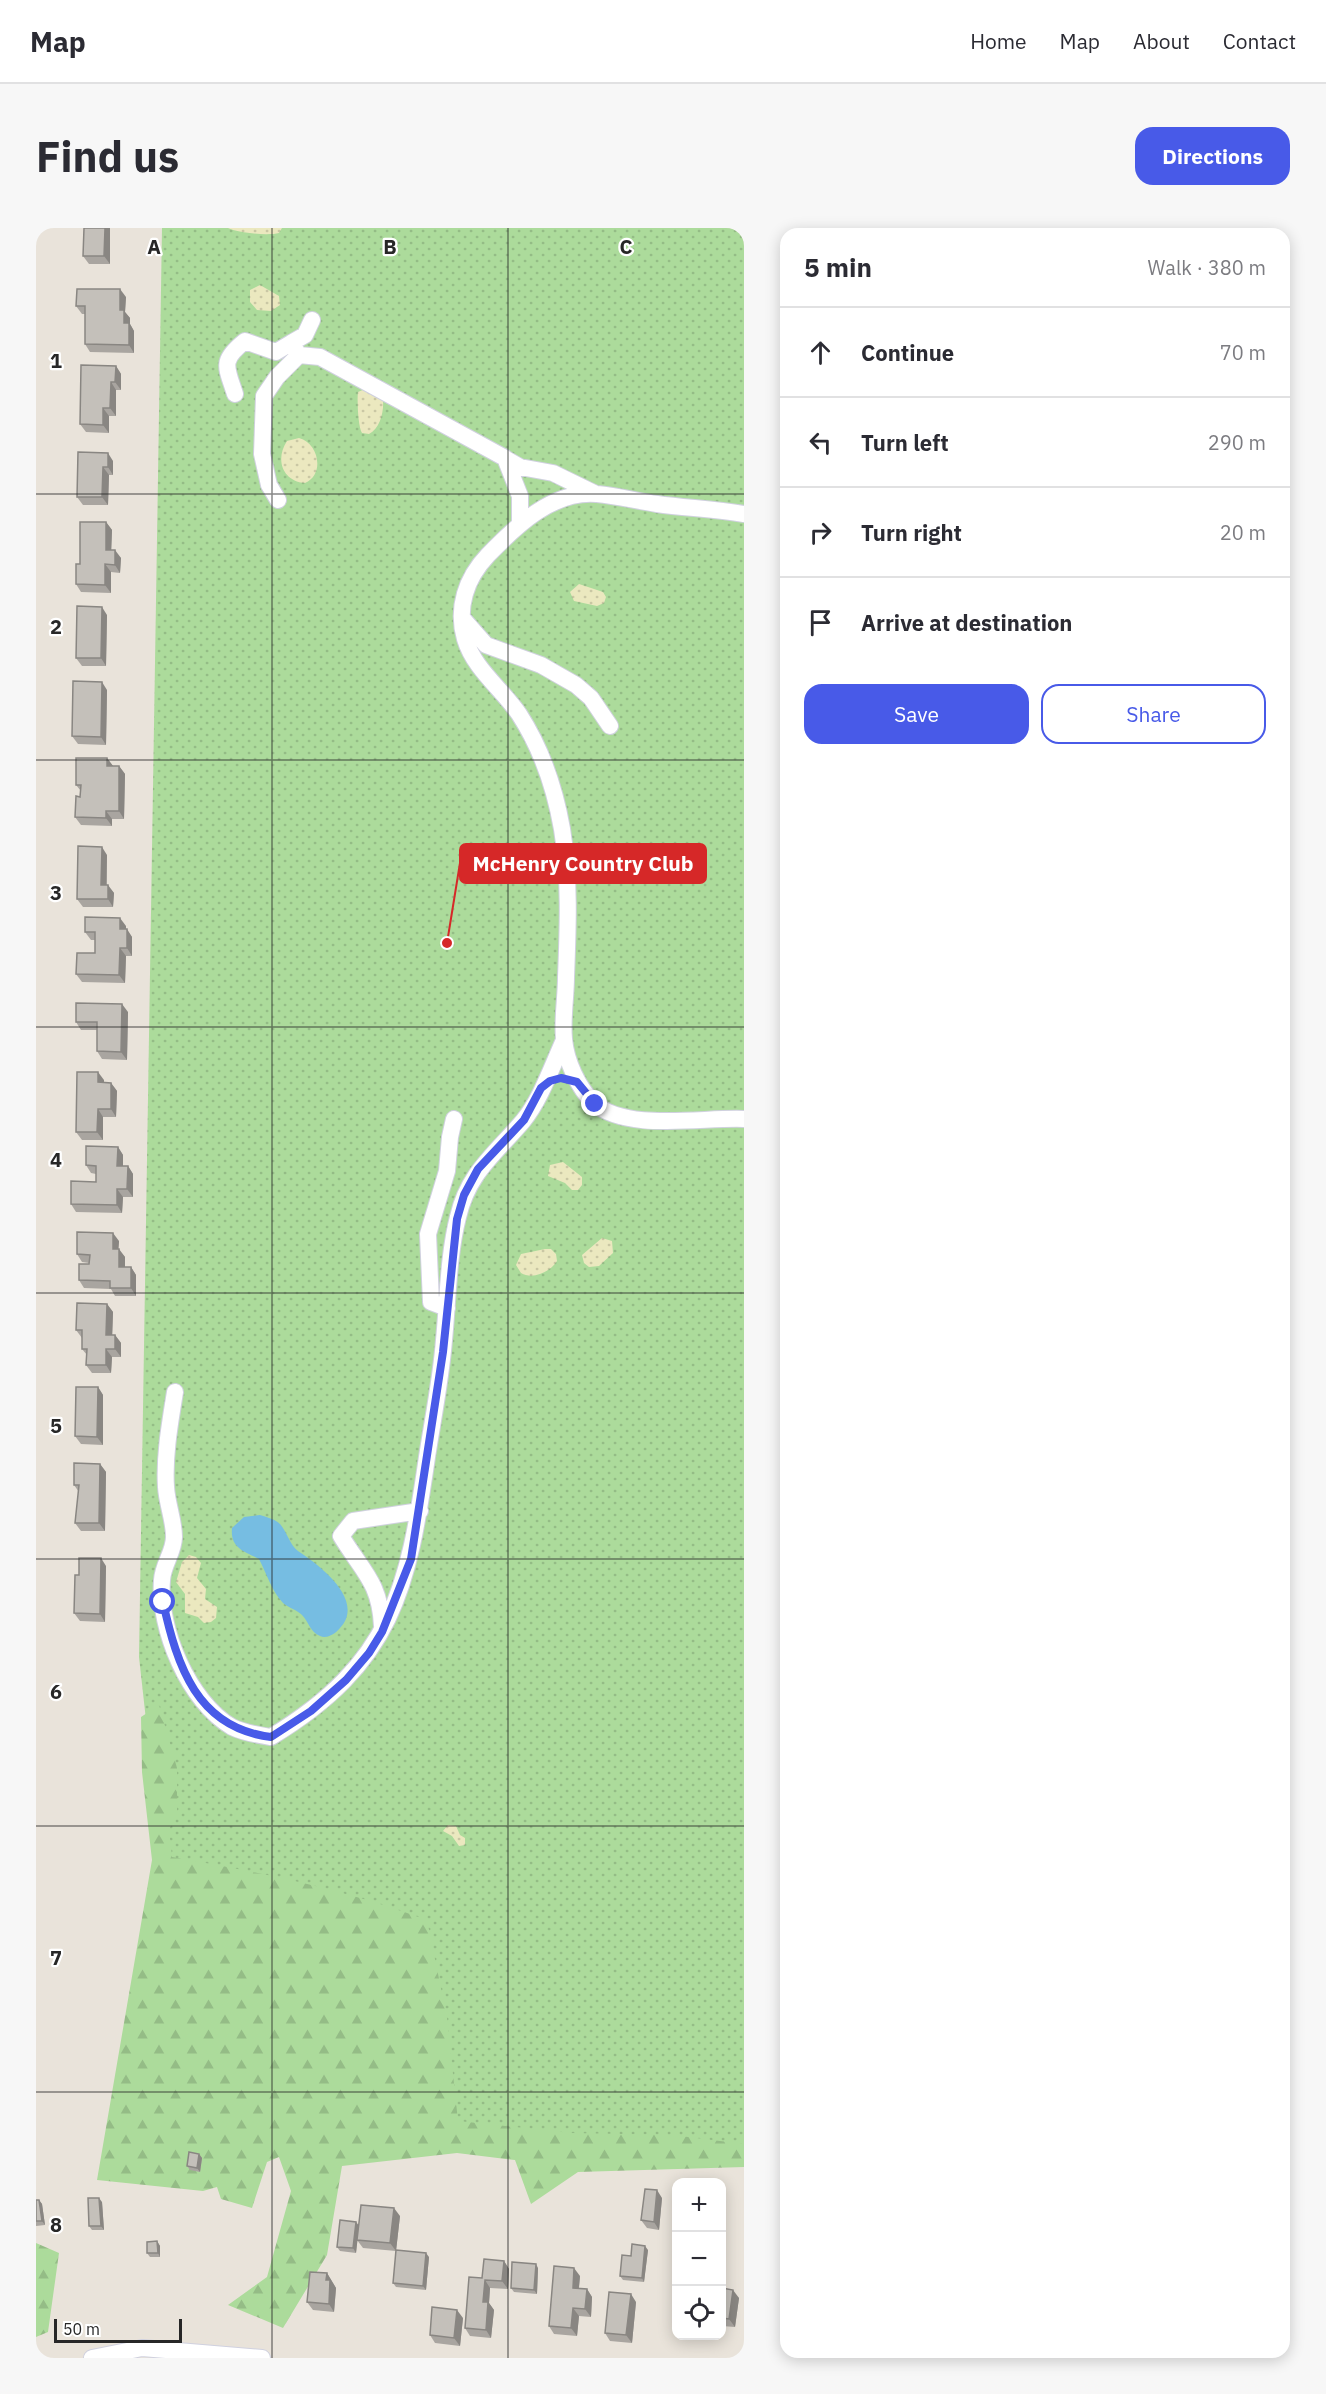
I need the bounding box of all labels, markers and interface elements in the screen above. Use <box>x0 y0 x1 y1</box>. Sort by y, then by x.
text: Map <box>30 23 86 60</box>
text: Home <box>970 27 1027 55</box>
text: Map <box>1060 27 1100 55</box>
text: About <box>1133 27 1190 55</box>
text: Contact <box>1223 27 1296 55</box>
button: Directions <box>1135 127 1290 185</box>
text: Find us <box>36 129 179 184</box>
text: A <box>147 233 161 260</box>
text: B <box>383 233 397 260</box>
text: C <box>619 233 633 260</box>
text: 5 min <box>804 250 872 284</box>
text: Walk · 380 m <box>1148 254 1266 281</box>
icon: ahead <box>804 336 837 369</box>
text: Continue <box>861 338 954 367</box>
text: 70 m <box>1220 339 1266 366</box>
text: 1 <box>50 347 62 374</box>
icon: left <box>804 426 837 459</box>
text: Turn left <box>861 428 949 457</box>
text: 290 m <box>1208 429 1266 456</box>
icon: right <box>804 516 837 549</box>
text: Turn right <box>861 518 962 547</box>
text: 20 m <box>1220 519 1266 546</box>
icon: arrive <box>804 606 837 639</box>
text: Arrive at destination <box>861 608 1072 637</box>
text: 2 <box>50 613 62 640</box>
button: Save <box>804 684 1029 744</box>
button: Share <box>1041 684 1266 744</box>
callout: McHenry Country Club <box>460 844 706 883</box>
text: McHenry Country Club <box>472 849 694 877</box>
text: 3 <box>50 879 62 906</box>
route end <box>581 1090 607 1116</box>
text: 4 <box>50 1146 62 1173</box>
text: 5 <box>50 1412 62 1439</box>
route start <box>149 1588 175 1614</box>
text: 6 <box>50 1678 62 1705</box>
text: 7 <box>50 1944 62 1971</box>
map controls <box>672 2178 726 2340</box>
button: + <box>672 2178 726 2232</box>
text: 8 <box>50 2211 62 2238</box>
button: − <box>672 2232 726 2286</box>
button: locate <box>672 2286 726 2340</box>
scale bar <box>54 2316 182 2344</box>
text: 50 m <box>63 2319 100 2339</box>

